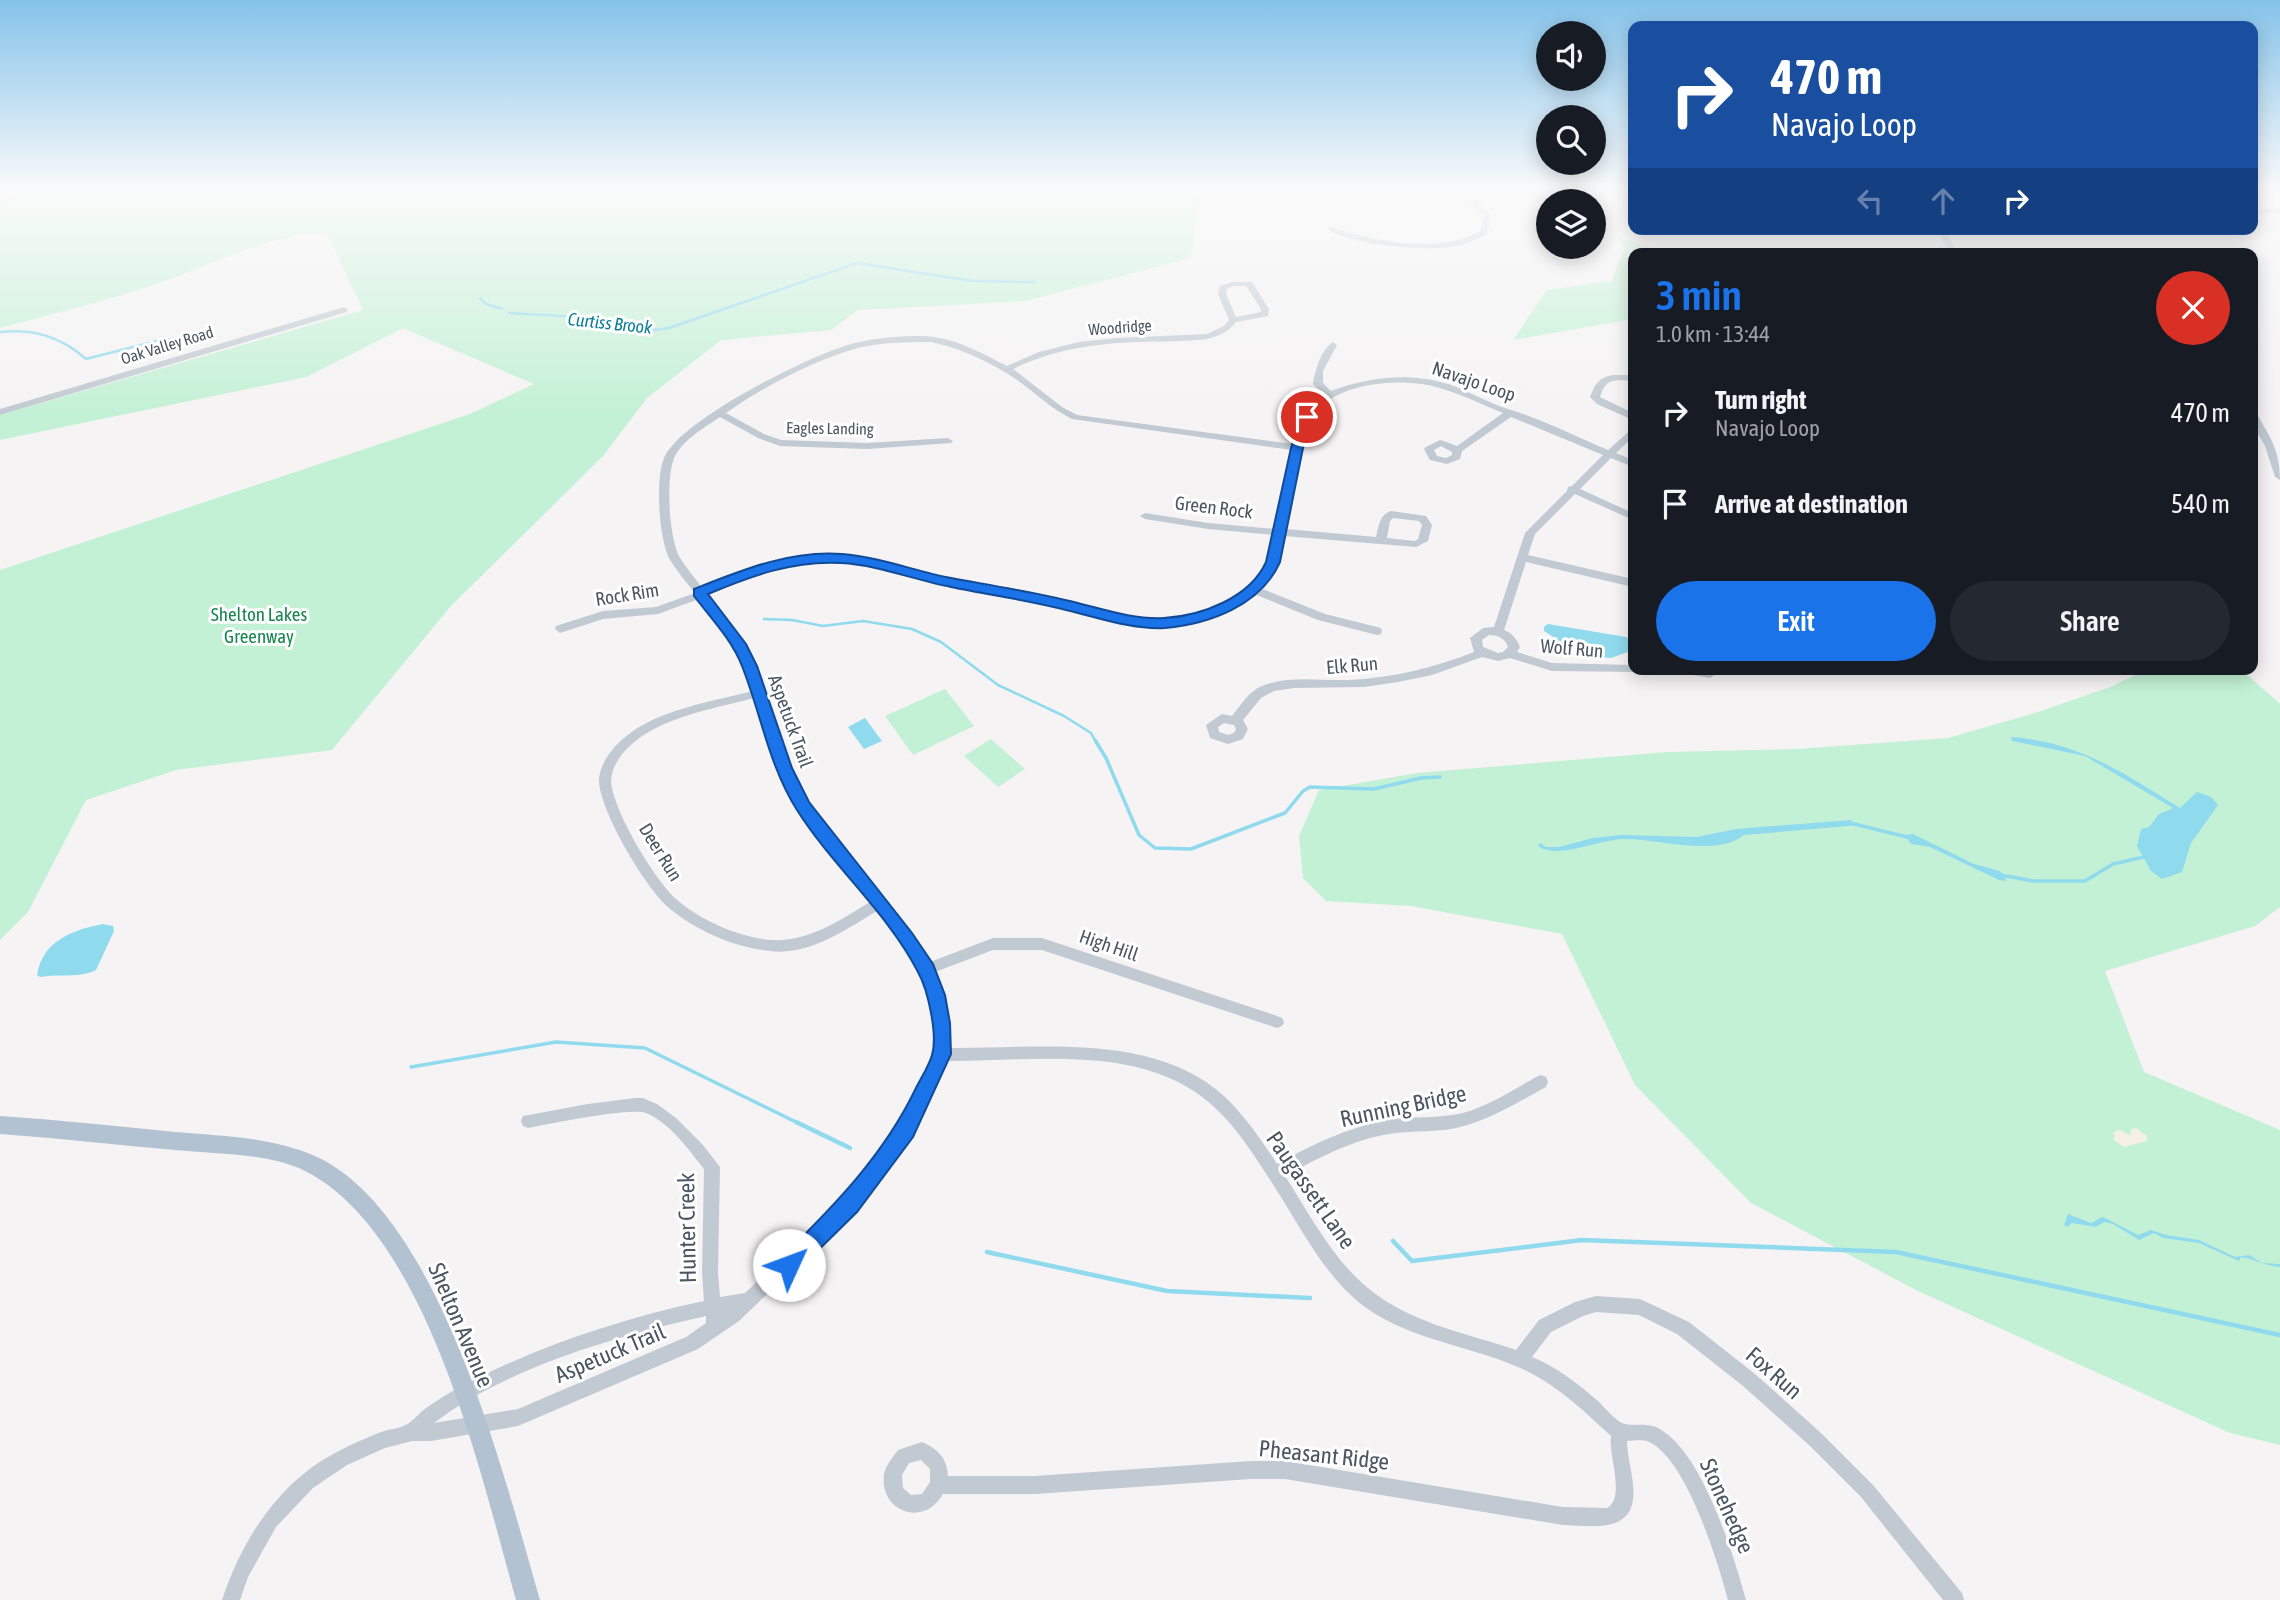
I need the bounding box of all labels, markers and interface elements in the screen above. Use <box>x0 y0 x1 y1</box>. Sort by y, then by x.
map controls <box>1536 21 1606 259</box>
button: sound <box>1536 21 1606 91</box>
text: 470 m <box>1771 48 1882 104</box>
icon: right <box>1656 49 1747 140</box>
button: search <box>1536 105 1606 175</box>
text: Navajo Loop <box>1771 106 1917 143</box>
icon: left <box>1851 182 1889 220</box>
icon: ahead <box>1924 182 1962 220</box>
icon: right <box>1997 182 2035 220</box>
button: layers <box>1536 189 1606 259</box>
text: 3 min <box>1656 271 1742 319</box>
button: close <box>2156 271 2230 345</box>
water label: Curtiss Brook <box>567 308 654 338</box>
street label: Woodridge <box>1088 316 1152 339</box>
text: 1.0 km · 13:44 <box>1656 321 1770 347</box>
street label: Oak Valley Road <box>119 322 216 369</box>
street label: Navajo Loop <box>1429 356 1519 406</box>
text: Turn right <box>1715 385 1806 415</box>
pin <box>1277 387 1337 447</box>
icon: right <box>1656 394 1694 432</box>
icon: arrive <box>1288 398 1326 436</box>
text: 470 m <box>2171 398 2230 428</box>
text: Navajo Loop <box>1715 415 1820 441</box>
street label: Eagles Landing <box>786 418 874 439</box>
icon: arrive <box>1656 485 1694 523</box>
text: Arrive at destination <box>1715 489 1908 519</box>
text: 540 m <box>2171 489 2230 519</box>
street label: Green Rock <box>1174 491 1255 523</box>
street label: Rock Rim <box>594 578 660 610</box>
button: Exit <box>1656 581 1936 661</box>
button: Share <box>1950 581 2230 661</box>
park label: Shelton Lakes Greenway <box>211 603 307 647</box>
street label: Wolf Run <box>1540 634 1604 662</box>
street label: Elk Run <box>1325 652 1379 678</box>
street label: Aspetuck Trail <box>764 672 818 770</box>
street label: Deer Run <box>635 819 687 885</box>
street label: High Hill <box>1077 925 1141 965</box>
street label: Running Bridge <box>1338 1080 1468 1132</box>
street label: Paugassett Lane <box>1261 1126 1361 1254</box>
street label: Hunter Creek <box>673 1173 701 1283</box>
position arrow <box>752 1228 826 1302</box>
street label: Shelton Avenue <box>423 1259 499 1391</box>
street label: Aspetuck Trail <box>551 1318 669 1388</box>
street label: Fox Run <box>1741 1342 1807 1404</box>
street label: Pheasant Ridge <box>1258 1435 1390 1475</box>
street label: Stonehedge <box>1695 1455 1759 1557</box>

